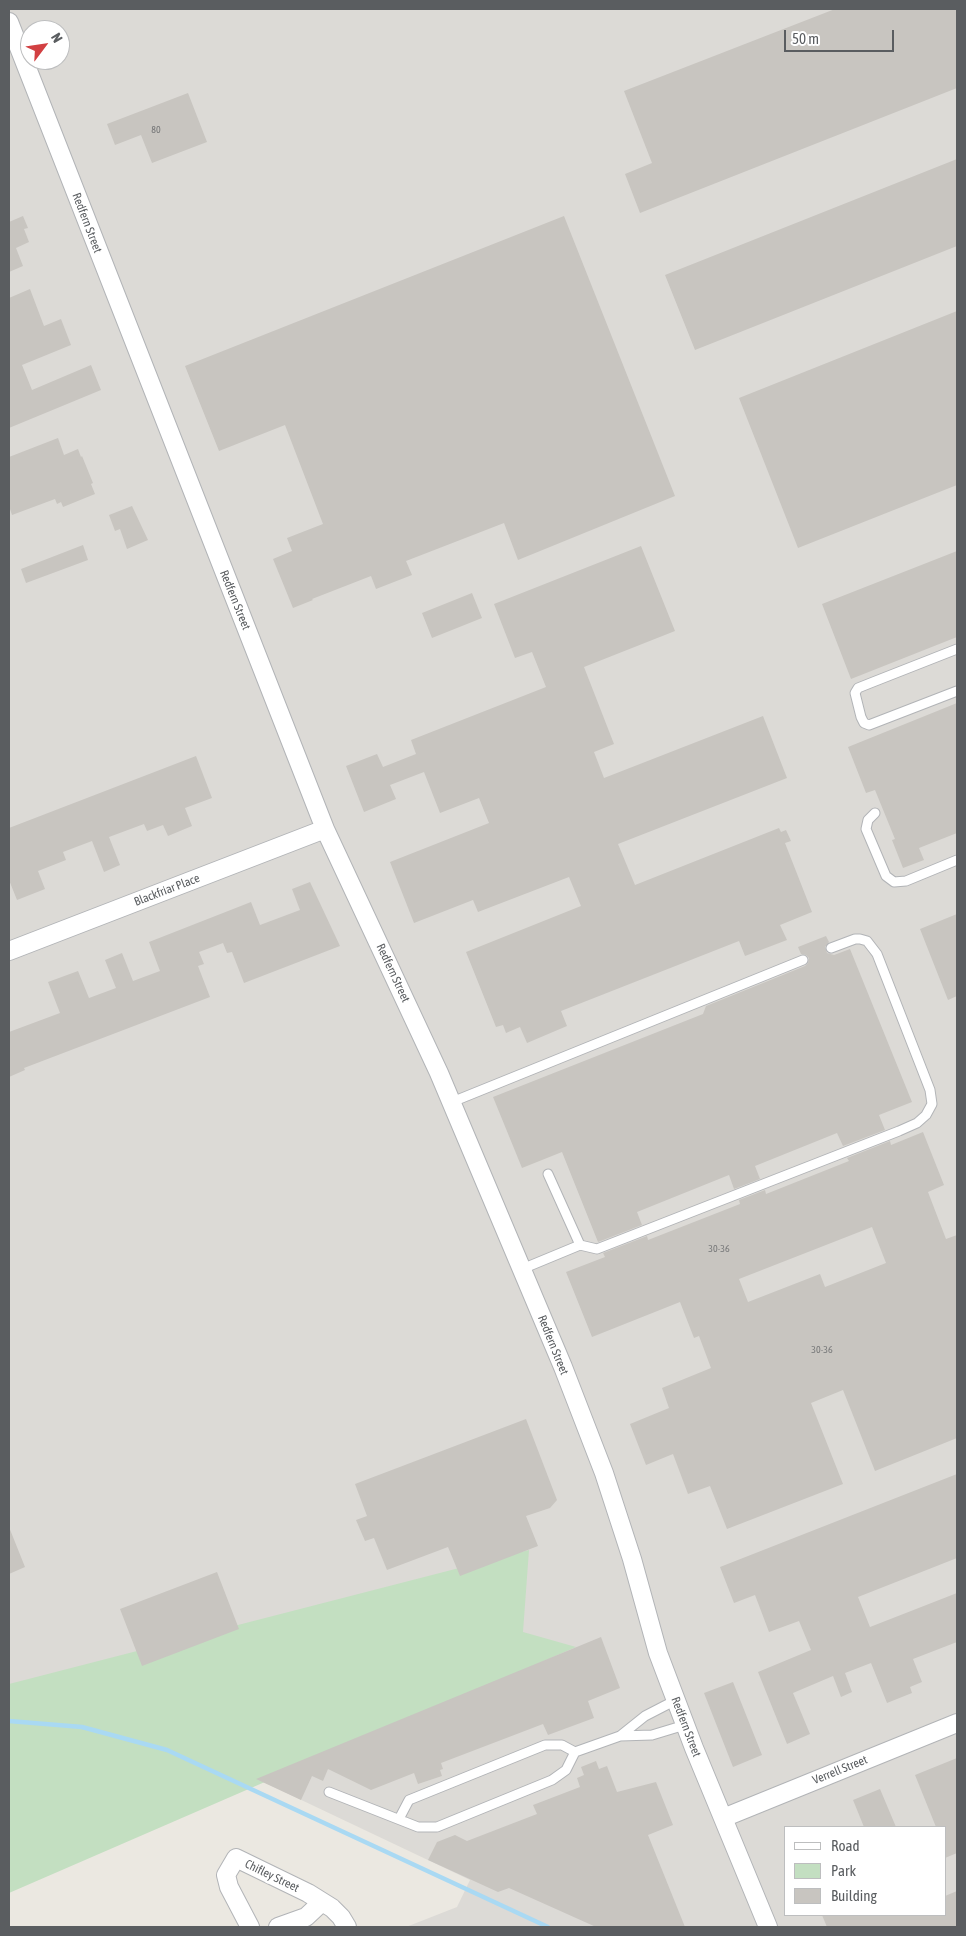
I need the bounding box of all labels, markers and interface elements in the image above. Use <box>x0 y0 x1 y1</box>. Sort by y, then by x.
north arrow <box>20 20 70 70</box>
scale bar <box>786 20 896 52</box>
text: N <box>48 30 66 45</box>
text: 50 m <box>792 30 819 47</box>
house number: 80 <box>151 124 161 136</box>
street label: Redfern Street <box>69 191 105 255</box>
street label: Redfern Street <box>216 568 254 632</box>
street label: Blackfriar Place <box>132 871 202 909</box>
street label: Redfern Street <box>373 941 413 1005</box>
house number: 30-36 <box>708 1243 730 1255</box>
street label: Redfern Street <box>534 1313 572 1377</box>
house number: 30-36 <box>811 1344 833 1356</box>
street label: Redfern Street <box>668 1695 704 1759</box>
street label: Verrell Street <box>810 1752 870 1788</box>
legend <box>784 1826 946 1916</box>
text: Road <box>831 1837 860 1854</box>
street label: Chifley Street <box>243 1857 301 1895</box>
text: Park <box>831 1862 856 1879</box>
text: Building <box>831 1887 877 1904</box>

